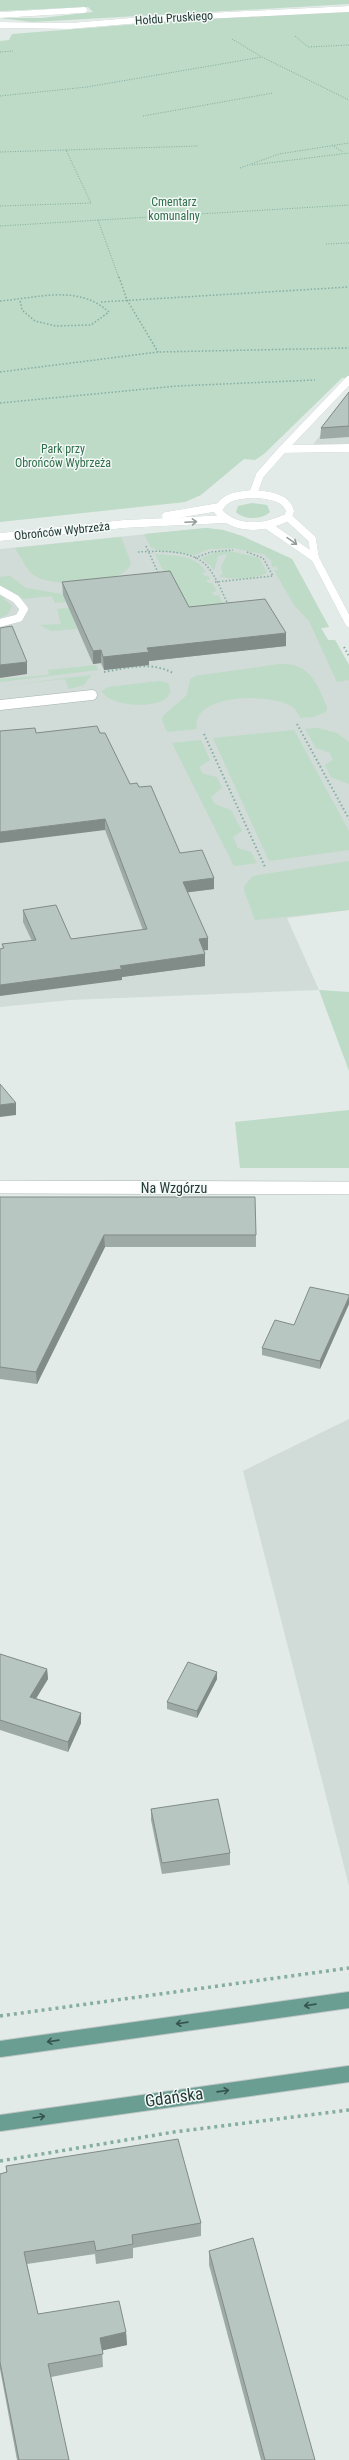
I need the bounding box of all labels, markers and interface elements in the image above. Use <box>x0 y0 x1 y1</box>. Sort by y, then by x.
street label: Hołdu Pruskiego <box>134 8 214 28</box>
park label: Cmentarz komunalny <box>148 195 200 223</box>
park label: Park przy Obrońców Wybrzeża <box>15 442 111 470</box>
one-way arrow <box>184 518 197 525</box>
street label: Obrońców Wybrzeża <box>13 519 111 543</box>
one-way arrow <box>286 537 297 545</box>
street label: Na Wzgórzu <box>141 1180 207 1196</box>
one-way arrow <box>304 2002 317 2009</box>
one-way arrow <box>176 2019 189 2027</box>
one-way arrow <box>47 2037 60 2045</box>
street label: Gdańska <box>144 2083 204 2111</box>
one-way arrow <box>216 2087 229 2095</box>
one-way arrow <box>32 2113 45 2121</box>

